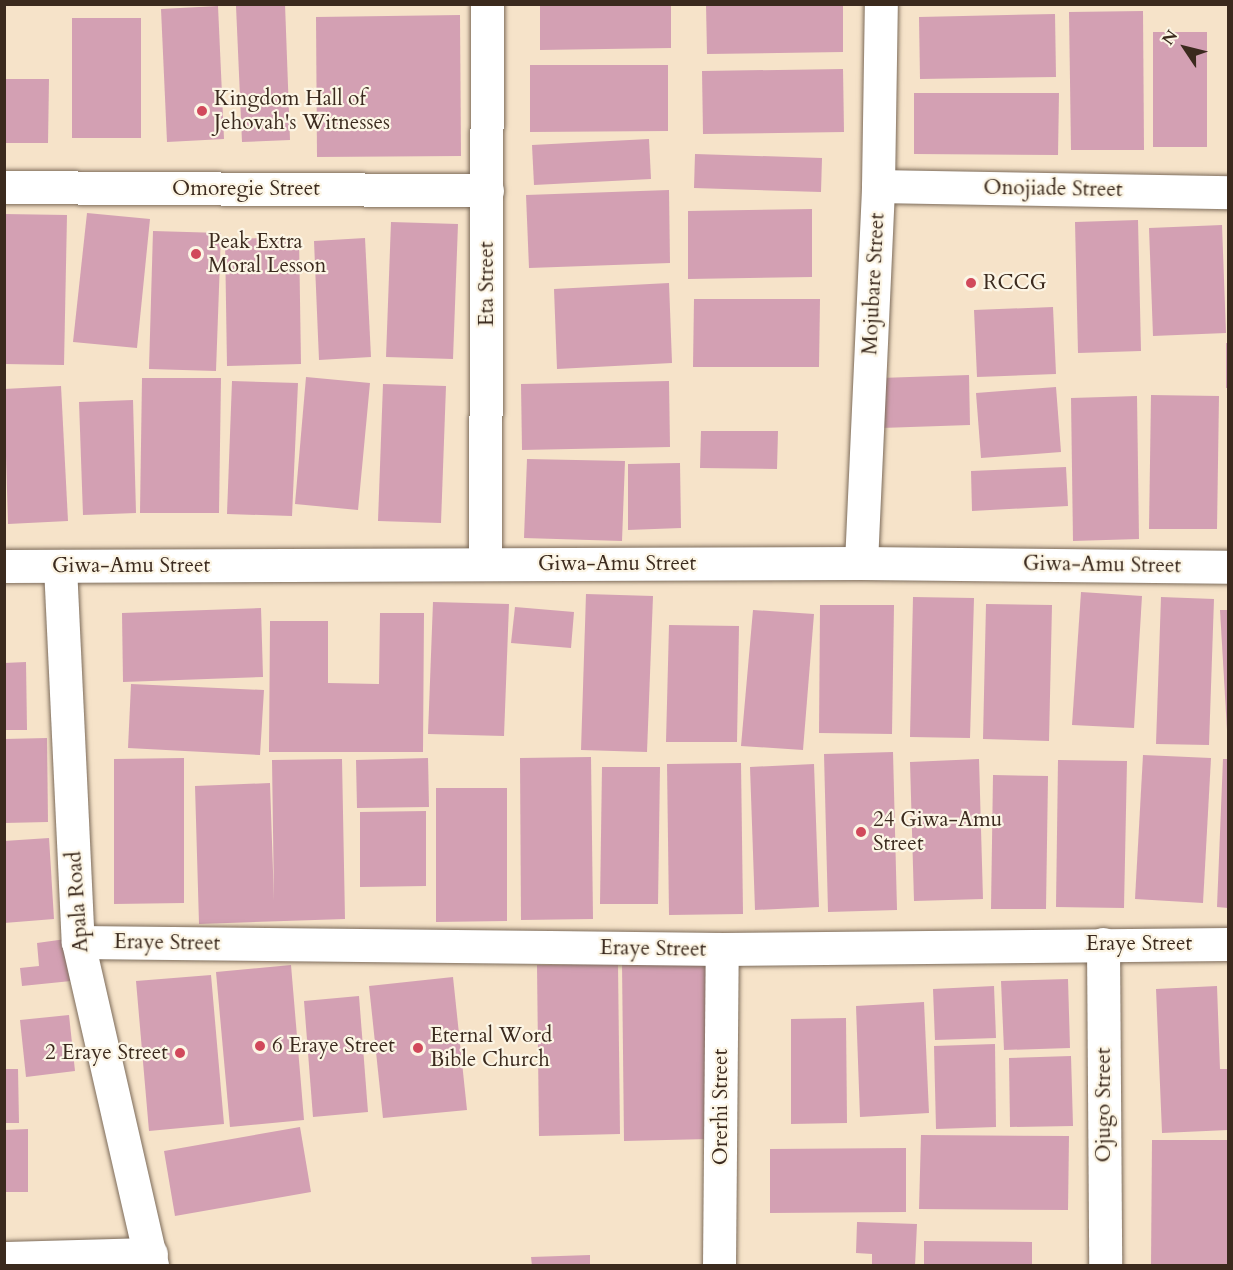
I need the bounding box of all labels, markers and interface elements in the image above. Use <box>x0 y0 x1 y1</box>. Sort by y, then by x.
north arrow <box>1155 18 1215 78</box>
text: N <box>1157 26 1183 50</box>
place label: Kingdom Hall of Jehovah's Witnesses <box>214 86 390 136</box>
marker: Kingdom Hall of Jehovah's Witnesses <box>195 104 209 118</box>
street label: Onojiade Street <box>983 175 1123 203</box>
street label: Omoregie Street <box>172 176 320 202</box>
street label: Mojubare Street <box>858 212 890 356</box>
place label: Peak Extra Moral Lesson <box>208 229 326 279</box>
street label: Eta Street <box>474 242 500 326</box>
marker: Peak Extra Moral Lesson <box>189 247 203 261</box>
place label: RCCG <box>983 270 1046 296</box>
marker: RCCG <box>964 276 978 290</box>
street label: Giwa-Amu Street <box>538 551 696 577</box>
street label: Giwa-Amu Street <box>1023 551 1181 579</box>
street label: Giwa-Amu Street <box>52 553 210 579</box>
place label: 24 Giwa-Amu Street <box>873 807 1002 857</box>
marker: 24 Giwa-Amu Street <box>854 825 868 839</box>
street label: Apala Road <box>62 851 94 953</box>
street label: Eraye Street <box>114 929 220 957</box>
street label: Eraye Street <box>1086 931 1192 957</box>
street label: Eraye Street <box>600 935 706 963</box>
place label: Eternal Word Bible Church <box>430 1023 552 1073</box>
place label: 6 Eraye Street <box>272 1033 395 1059</box>
marker: 6 Eraye Street <box>253 1039 267 1053</box>
place label: 2 Eraye Street <box>45 1040 168 1066</box>
marker: Eternal Word Bible Church <box>411 1041 425 1055</box>
marker: 2 Eraye Street <box>173 1046 187 1060</box>
street label: Ojugo Street <box>1091 1048 1117 1162</box>
street label: Orerhi Street <box>708 1049 734 1165</box>

